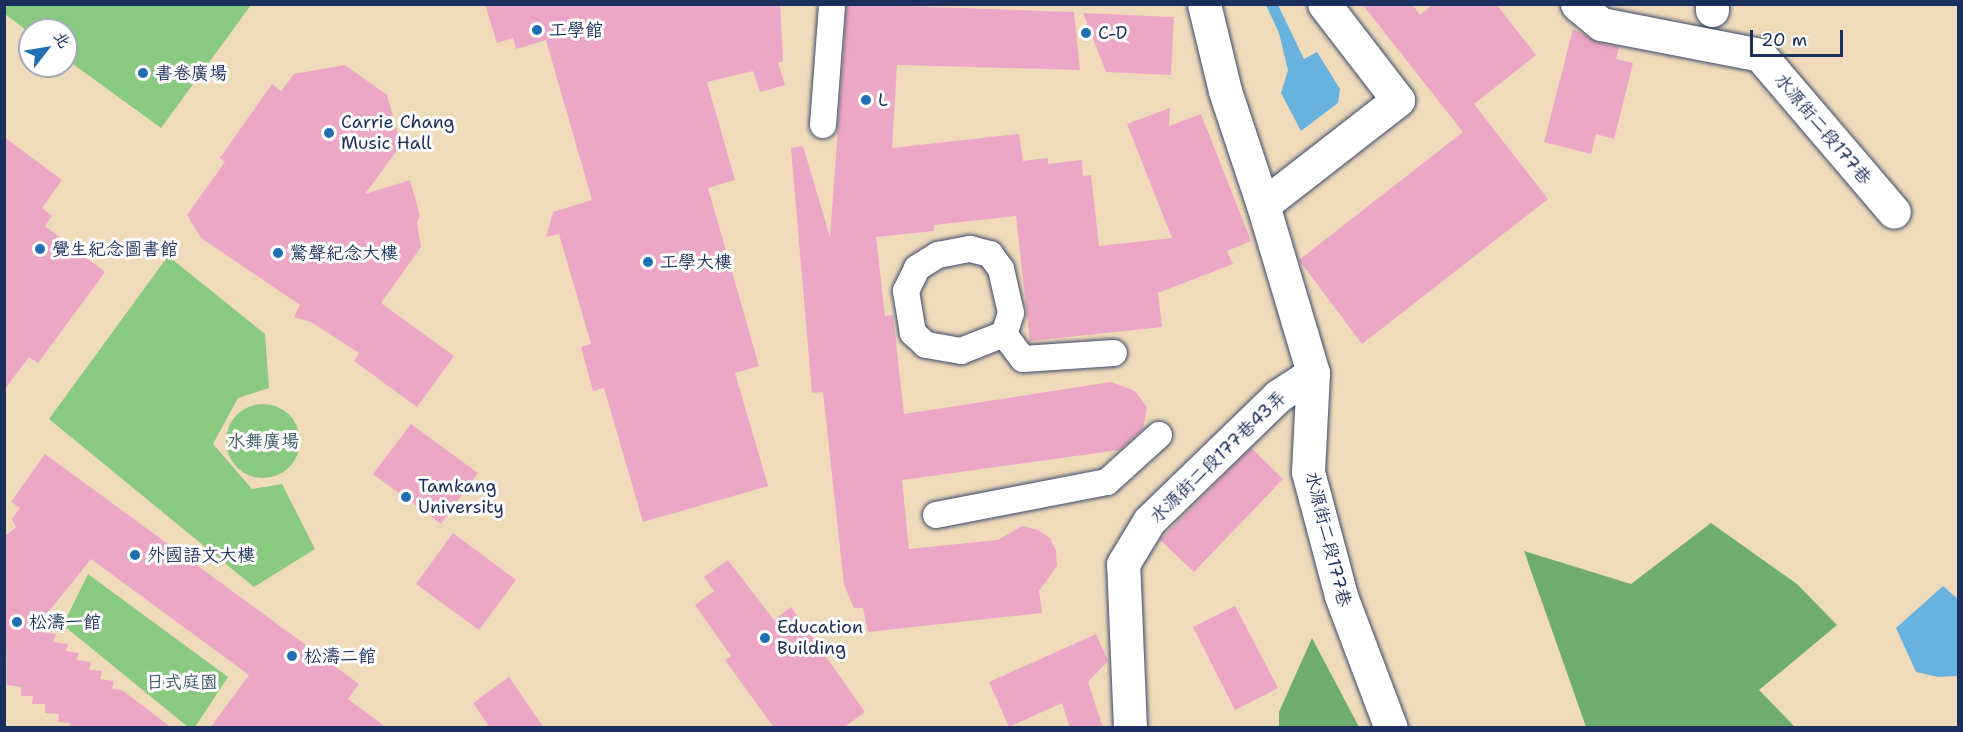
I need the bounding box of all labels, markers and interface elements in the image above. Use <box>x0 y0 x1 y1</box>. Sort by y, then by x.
north arrow <box>18 18 78 78</box>
scale bar <box>1753 18 1846 56</box>
place label: 工學館 <box>549 19 603 41</box>
place label: C-D <box>1098 22 1127 44</box>
marker: 工學館 <box>530 23 544 37</box>
marker: C-D <box>1079 26 1093 40</box>
text: 北 <box>49 27 75 52</box>
text: 20 m <box>1761 28 1807 52</box>
place label: 書卷廣場 <box>155 62 227 84</box>
marker: 書卷廣場 <box>136 66 150 80</box>
street label: 水源街二段177巷 <box>1770 69 1876 189</box>
place label: L <box>878 89 888 111</box>
marker: L <box>859 93 873 107</box>
place label: Carrie Chang Music Hall <box>341 112 455 154</box>
marker: Carrie Chang Music Hall <box>322 126 336 140</box>
place label: 覺生紀念圖書館 <box>52 238 178 260</box>
marker: 覺生紀念圖書館 <box>33 242 47 256</box>
place label: 驚聲紀念大樓 <box>290 242 398 264</box>
marker: 驚聲紀念大樓 <box>271 246 285 260</box>
place label: 工學大樓 <box>660 251 732 273</box>
marker: 工學大樓 <box>641 255 655 269</box>
street label: 水源街二段177巷43弄 <box>1146 386 1290 528</box>
park label: 水舞廣場 <box>227 430 299 452</box>
street label: 水源街二段177巷 <box>1301 469 1355 609</box>
place label: Tamkang University <box>418 476 504 518</box>
marker: Tamkang University <box>399 490 413 504</box>
place label: 外國語文大樓 <box>147 544 255 566</box>
marker: 外國語文大樓 <box>128 548 142 562</box>
place label: 松濤一館 <box>29 611 101 633</box>
marker: 松濤一館 <box>10 615 24 629</box>
place label: Education Building <box>777 617 863 660</box>
marker: Education Building <box>758 631 772 645</box>
place label: 松濤二館 <box>304 645 376 667</box>
marker: 松濤二館 <box>285 649 299 663</box>
park label: 日式庭園 <box>146 671 218 693</box>

